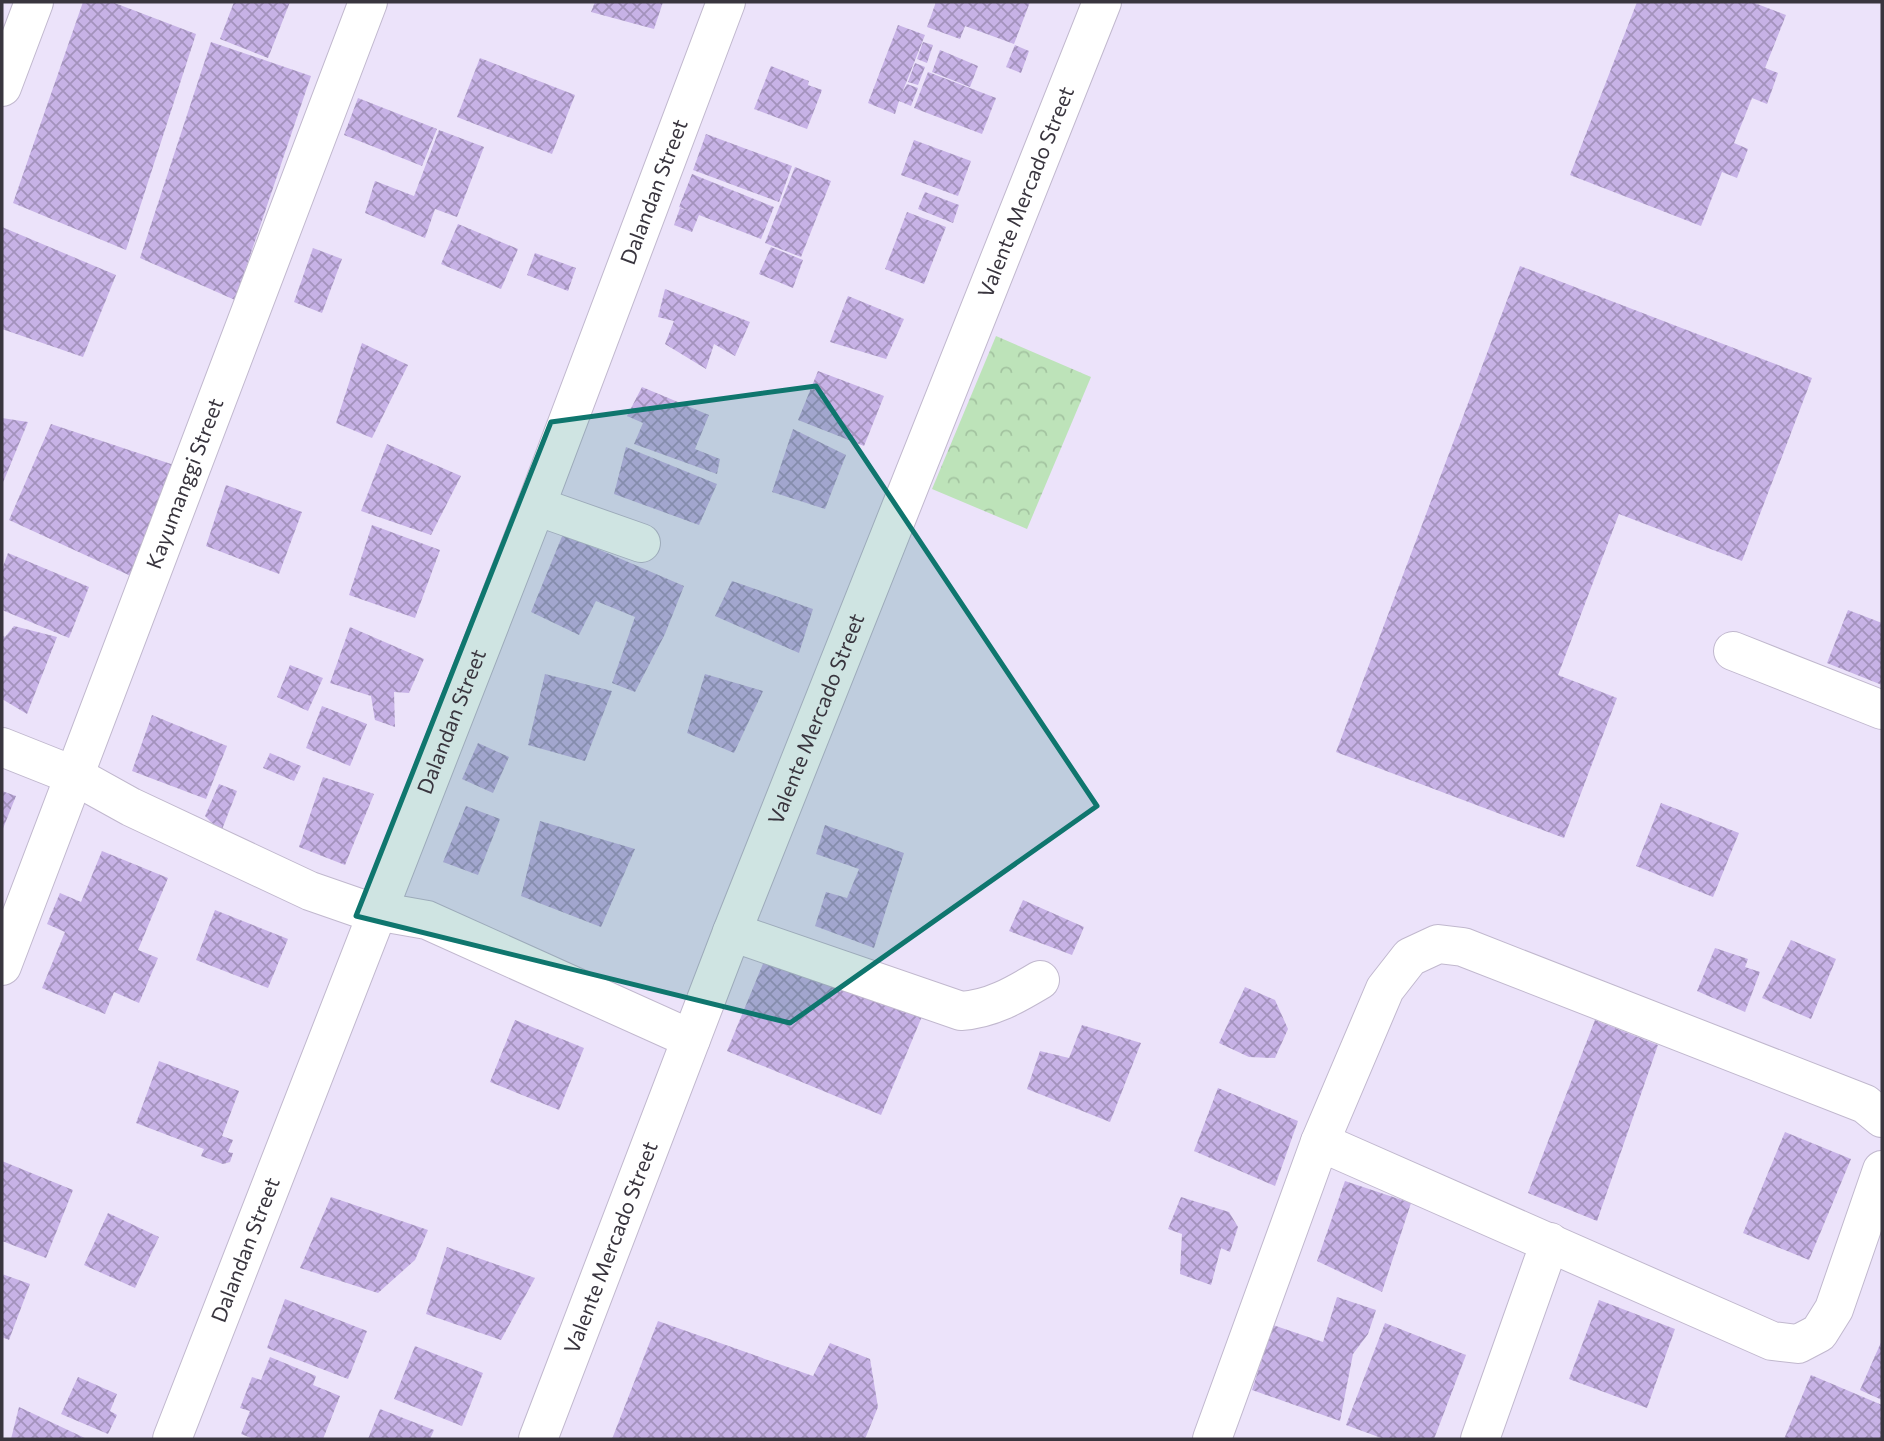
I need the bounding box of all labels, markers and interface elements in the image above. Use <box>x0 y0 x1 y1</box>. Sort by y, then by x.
street label: Valente Mercado Street <box>972 83 1078 301</box>
street label: Dalandan Street <box>614 115 692 268</box>
street label: Kayumanggi Street <box>140 394 227 572</box>
street label: Valente Mercado Street <box>762 609 869 828</box>
street label: Dalandan Street <box>411 645 490 797</box>
street label: Valente Mercado Street <box>558 1137 662 1357</box>
street label: Dalandan Street <box>205 1173 284 1325</box>

